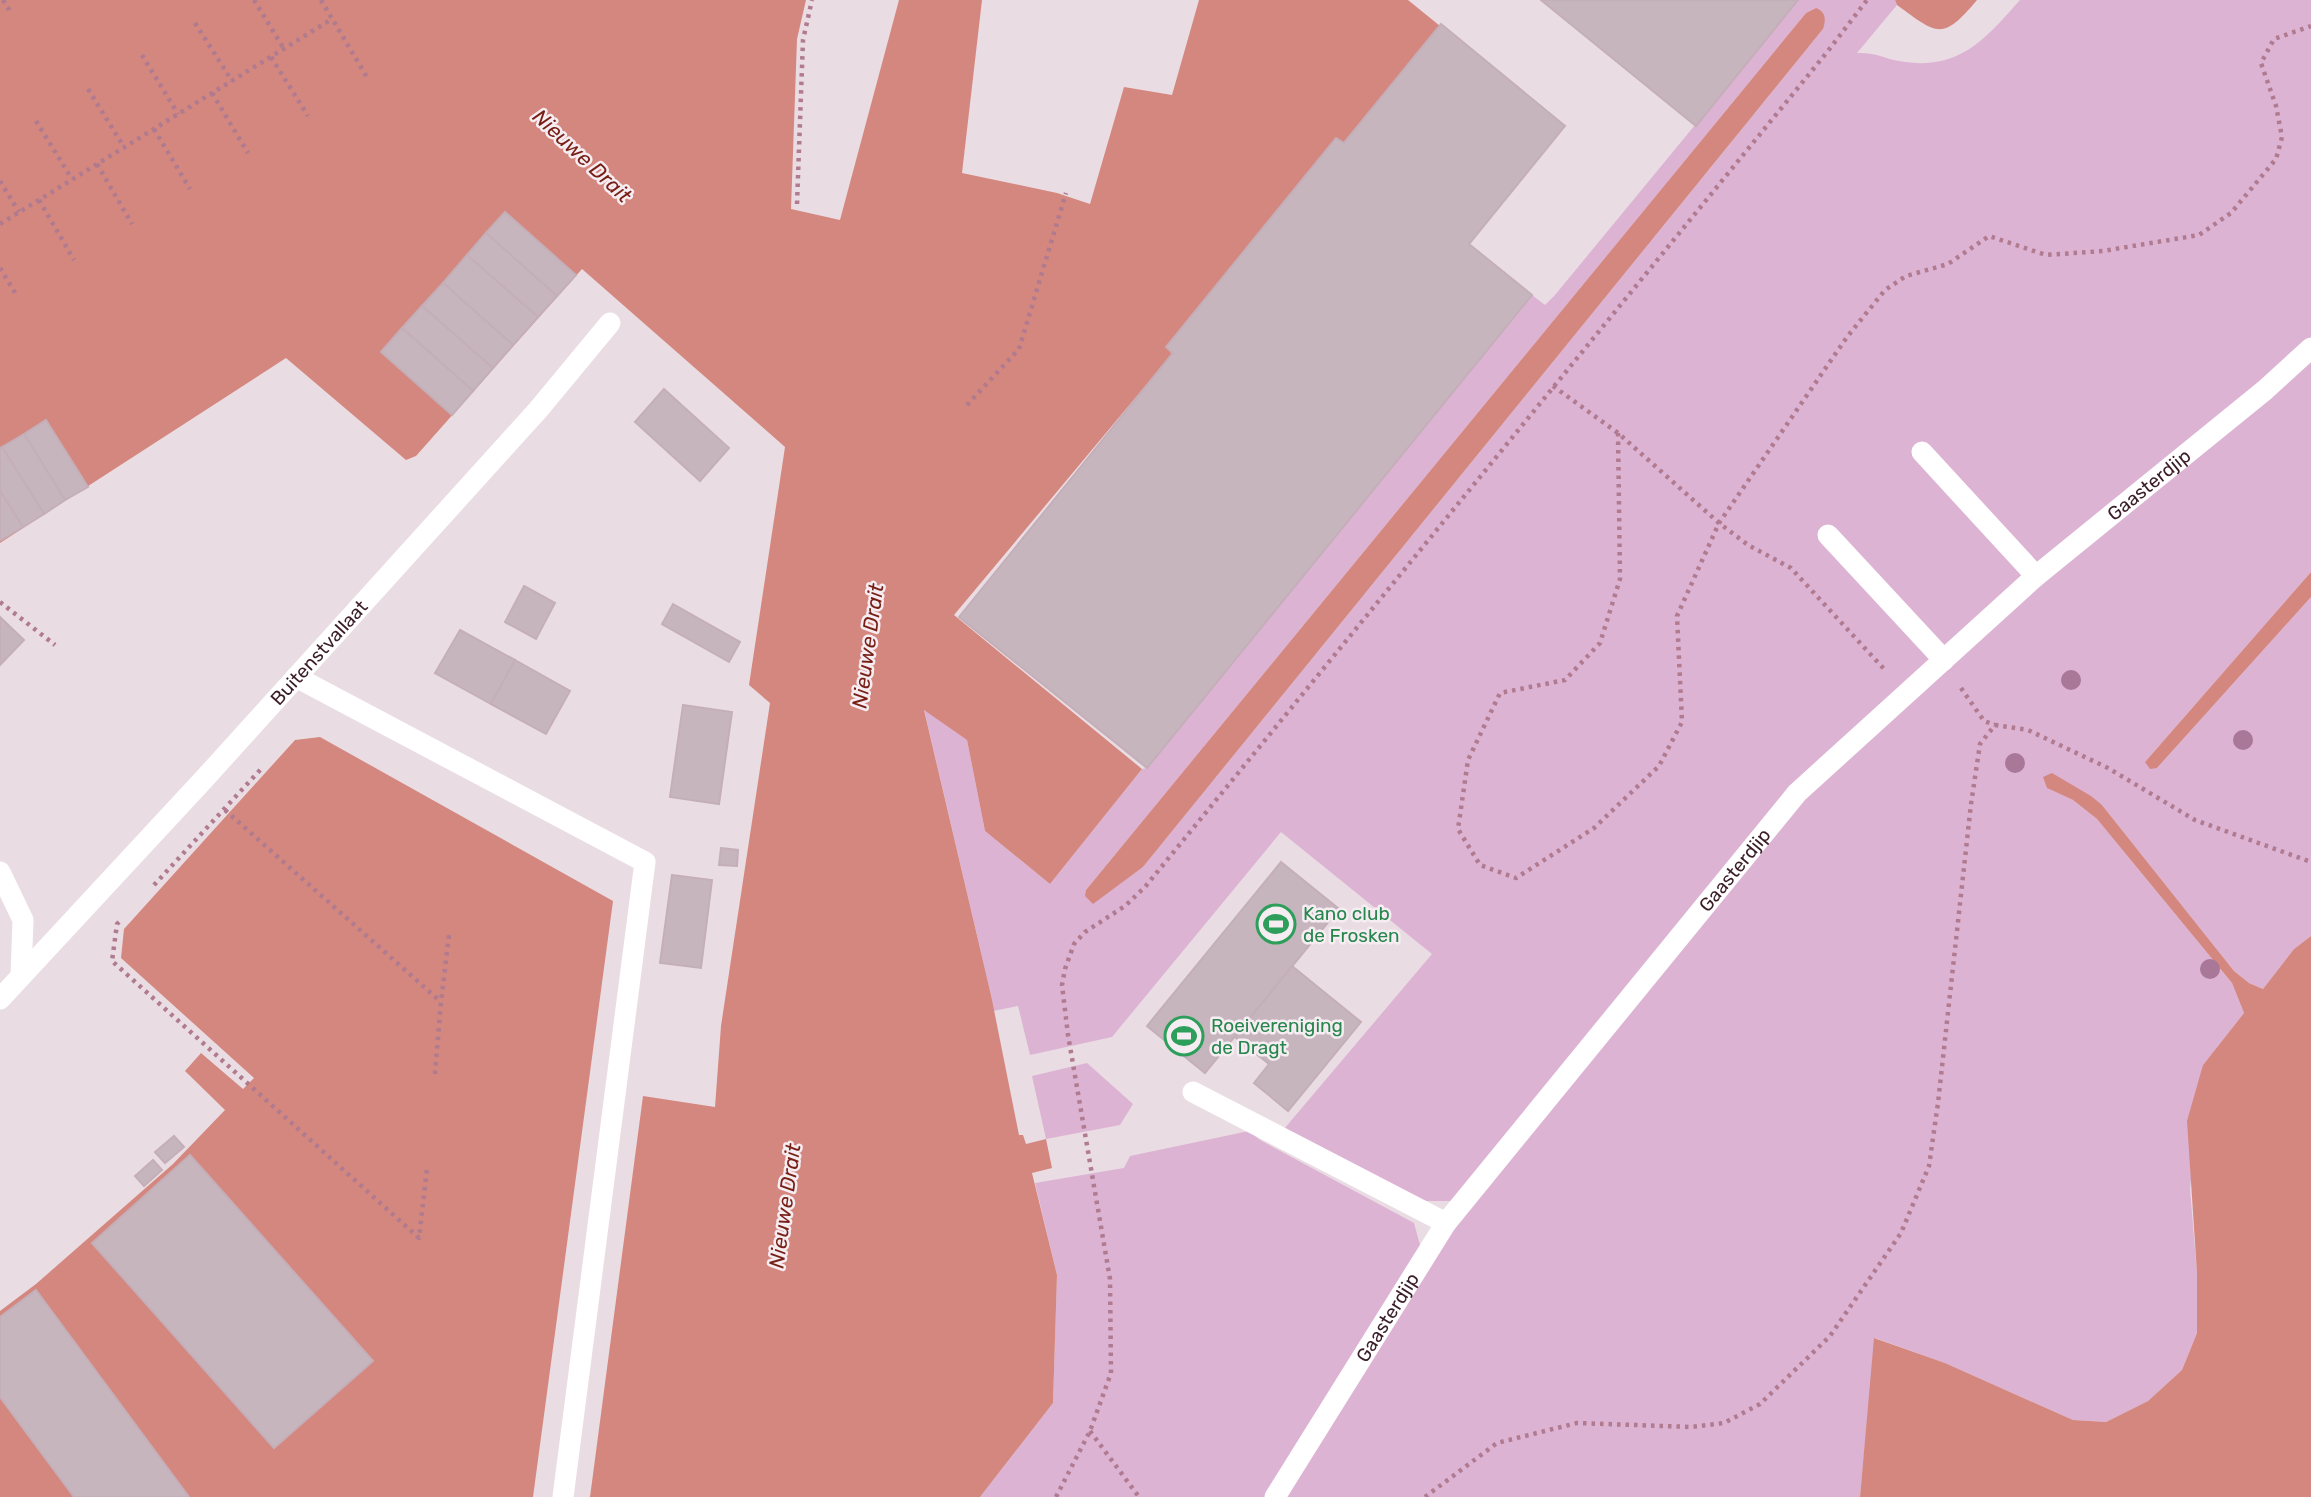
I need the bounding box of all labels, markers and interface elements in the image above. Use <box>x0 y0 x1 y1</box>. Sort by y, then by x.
water label: Nieuwe Drait <box>528 104 637 208</box>
street label: Gaasterdjip <box>2103 444 2195 526</box>
water label: Nieuwe Drait <box>846 581 889 710</box>
street label: Buitenstvallaat <box>266 595 373 710</box>
street label: Gaasterdjip <box>1694 824 1776 916</box>
place label: Kano club de Frosken <box>1303 902 1400 947</box>
sports icon: Kano club de Frosken <box>1255 903 1297 945</box>
place label: Roeivereniging de Dragt <box>1211 1014 1343 1059</box>
sports icon: Roeivereniging de Dragt <box>1163 1015 1205 1057</box>
water label: Nieuwe Drait <box>763 1141 806 1270</box>
street label: Gaasterdjip <box>1351 1269 1424 1366</box>

